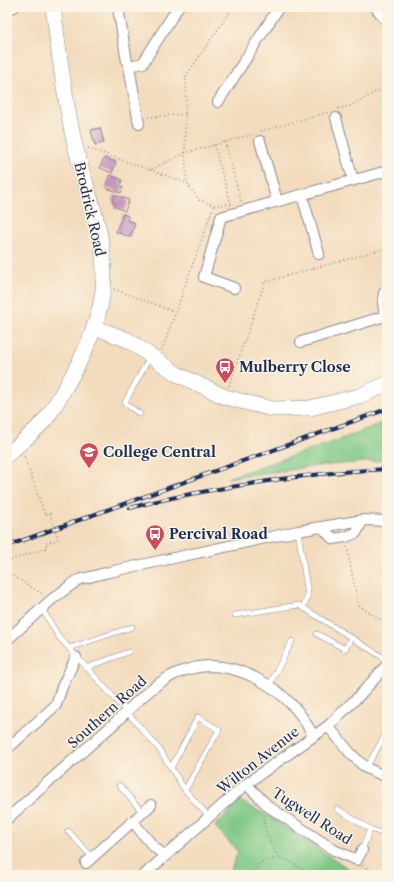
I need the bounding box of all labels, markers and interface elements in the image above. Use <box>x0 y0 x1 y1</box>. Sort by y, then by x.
street label: Brodrick Road <box>70 160 110 258</box>
bus stop icon: Mulberry Close <box>214 356 236 384</box>
place label: Mulberry Close <box>239 358 351 376</box>
school or university icon: College Central <box>78 441 100 469</box>
place label: College Central <box>103 443 216 461</box>
bus stop icon: Percival Road <box>144 523 166 551</box>
place label: Percival Road <box>169 525 268 543</box>
street label: Southern Road <box>64 671 151 752</box>
street label: Wilton Avenue <box>213 722 303 798</box>
street label: Tugwell Road <box>269 783 356 849</box>

